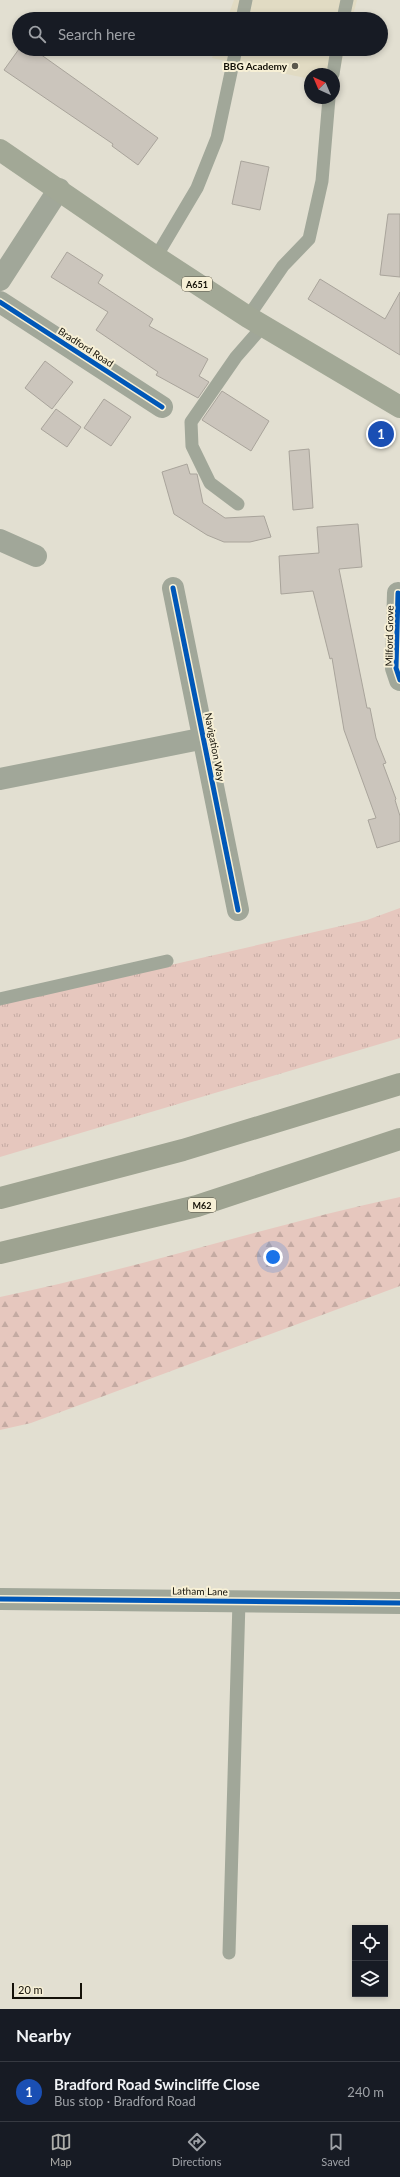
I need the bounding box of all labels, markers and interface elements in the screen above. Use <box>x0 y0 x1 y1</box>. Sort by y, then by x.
search box <box>12 12 388 56</box>
icon: search <box>26 23 48 45</box>
text: Search here <box>58 25 135 43</box>
place label: BBG Academy <box>223 60 288 72</box>
marker: BBG Academy <box>290 61 300 71</box>
north arrow <box>304 68 340 104</box>
road number: A651 <box>182 277 212 291</box>
street label: Bradford Road <box>56 325 116 369</box>
pin: 1 <box>368 419 394 449</box>
street label: Milford Grove <box>382 605 396 667</box>
street label: Navigation Way <box>202 712 228 783</box>
road number: M62 <box>188 1198 216 1212</box>
your location <box>263 1247 283 1267</box>
street label: Latham Lane <box>172 1585 228 1597</box>
map controls <box>352 1925 388 1997</box>
button: locate <box>352 1925 388 1961</box>
button: layers <box>352 1961 388 1997</box>
scale bar <box>12 1981 82 2000</box>
text: 20 m <box>18 1983 43 1996</box>
text: Nearby <box>16 2025 71 2046</box>
text: Bradford Road Swincliffe Close <box>54 2075 260 2093</box>
text: 1 <box>25 2084 33 2100</box>
text: 240 m <box>347 2084 384 2100</box>
text: Bus stop · Bradford Road <box>54 2093 196 2109</box>
tab: Map <box>50 2131 72 2168</box>
tab: Directions <box>172 2131 221 2168</box>
tab: Saved <box>321 2131 350 2168</box>

